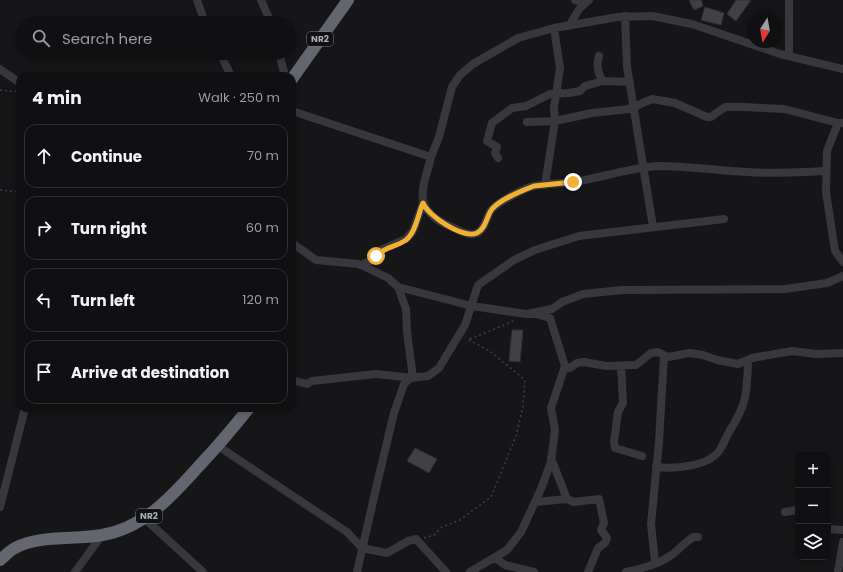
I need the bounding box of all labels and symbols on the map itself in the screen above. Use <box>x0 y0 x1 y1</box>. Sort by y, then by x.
north arrow <box>747 12 783 48</box>
road number: NR2 <box>307 32 333 46</box>
route end <box>564 173 582 191</box>
route start <box>367 247 385 265</box>
road number: NR2 <box>136 509 162 523</box>

